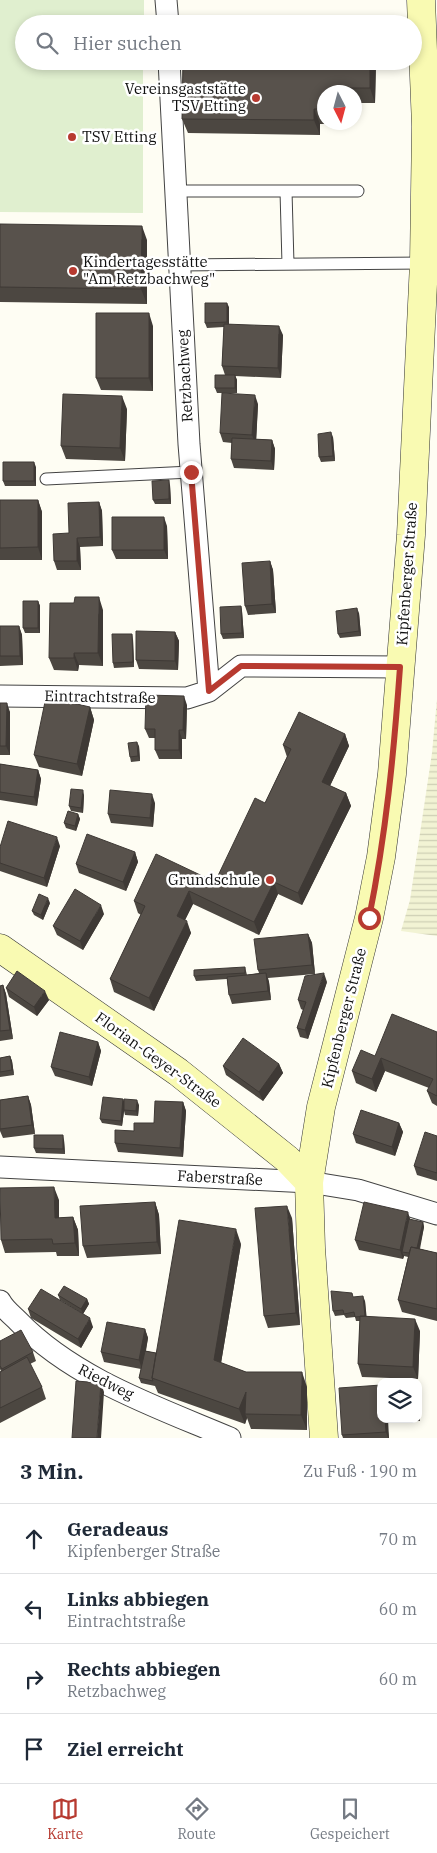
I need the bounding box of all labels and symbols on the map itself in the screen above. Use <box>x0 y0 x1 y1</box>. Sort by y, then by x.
place label: Vereinsgaststätte TSV Etting <box>125 79 246 115</box>
north arrow <box>317 85 362 130</box>
marker: Vereinsgaststätte TSV Etting <box>250 92 262 104</box>
place label: TSV Etting <box>82 127 156 146</box>
marker: TSV Etting <box>66 131 78 143</box>
place label: Kindertagesstätte "Am Retzbachweg" <box>83 252 215 288</box>
marker: Kindertagesstätte "Am Retzbachweg" <box>67 265 79 277</box>
street label: Retzbachweg <box>173 329 196 423</box>
route end <box>180 461 203 484</box>
street label: Kipfenberger Straße <box>392 502 421 646</box>
street label: Eintrachtstraße <box>44 686 156 707</box>
place label: Grundschule <box>168 870 260 889</box>
marker: Grundschule <box>264 874 276 886</box>
route start <box>358 907 381 930</box>
street label: Kipfenberger Straße <box>317 946 370 1090</box>
street label: Florian-Geyer-Straße <box>92 1008 225 1112</box>
street label: Faberstraße <box>177 1166 263 1189</box>
street label: Riedweg <box>75 1359 137 1404</box>

